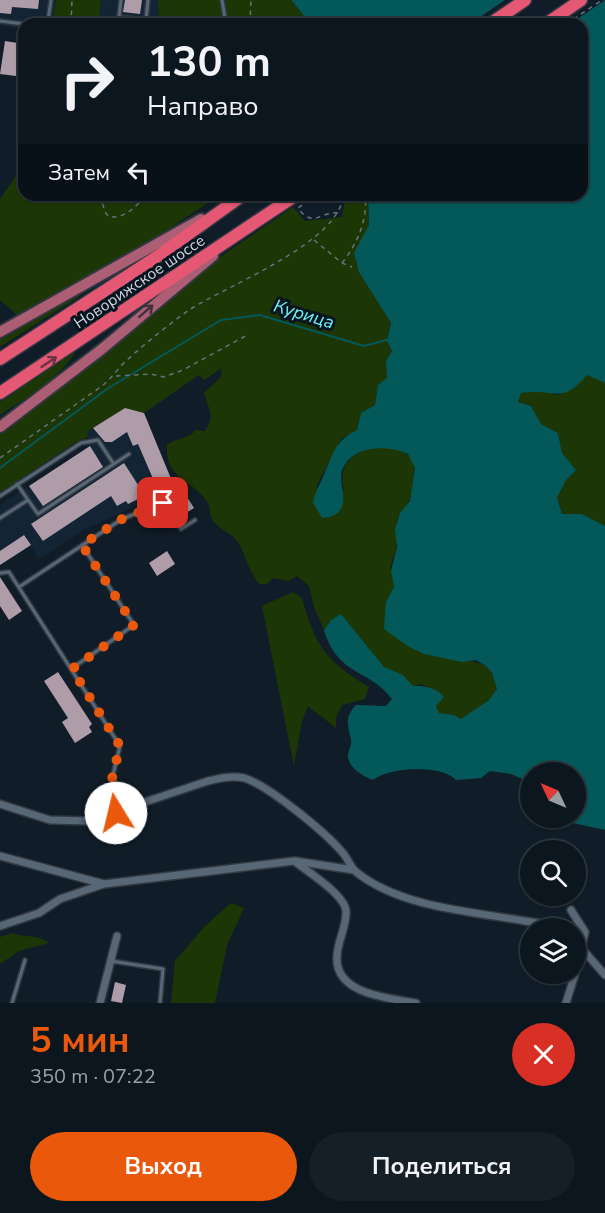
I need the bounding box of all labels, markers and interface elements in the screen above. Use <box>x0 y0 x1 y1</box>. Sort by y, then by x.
text: 130 m <box>147 34 271 91</box>
icon: right <box>48 42 126 120</box>
text: Направо <box>147 88 258 125</box>
icon: left <box>122 156 155 189</box>
text: Затем <box>48 158 110 188</box>
street label: Новорижское шоссе <box>70 230 210 334</box>
water label: Курица <box>271 293 337 335</box>
one-way arrow <box>138 304 153 318</box>
one-way arrow <box>40 355 57 367</box>
pin <box>137 477 188 528</box>
icon: arrive <box>146 486 179 519</box>
north arrow <box>520 762 586 828</box>
map controls <box>520 762 586 984</box>
position arrow <box>84 781 148 845</box>
button: search <box>520 840 586 906</box>
button: layers <box>520 918 586 984</box>
text: 5 мин <box>30 1016 130 1065</box>
button: close <box>512 1023 575 1086</box>
text: 350 m · 07:22 <box>30 1063 156 1090</box>
button: Выход <box>30 1132 297 1201</box>
button: Поделиться <box>309 1132 575 1201</box>

